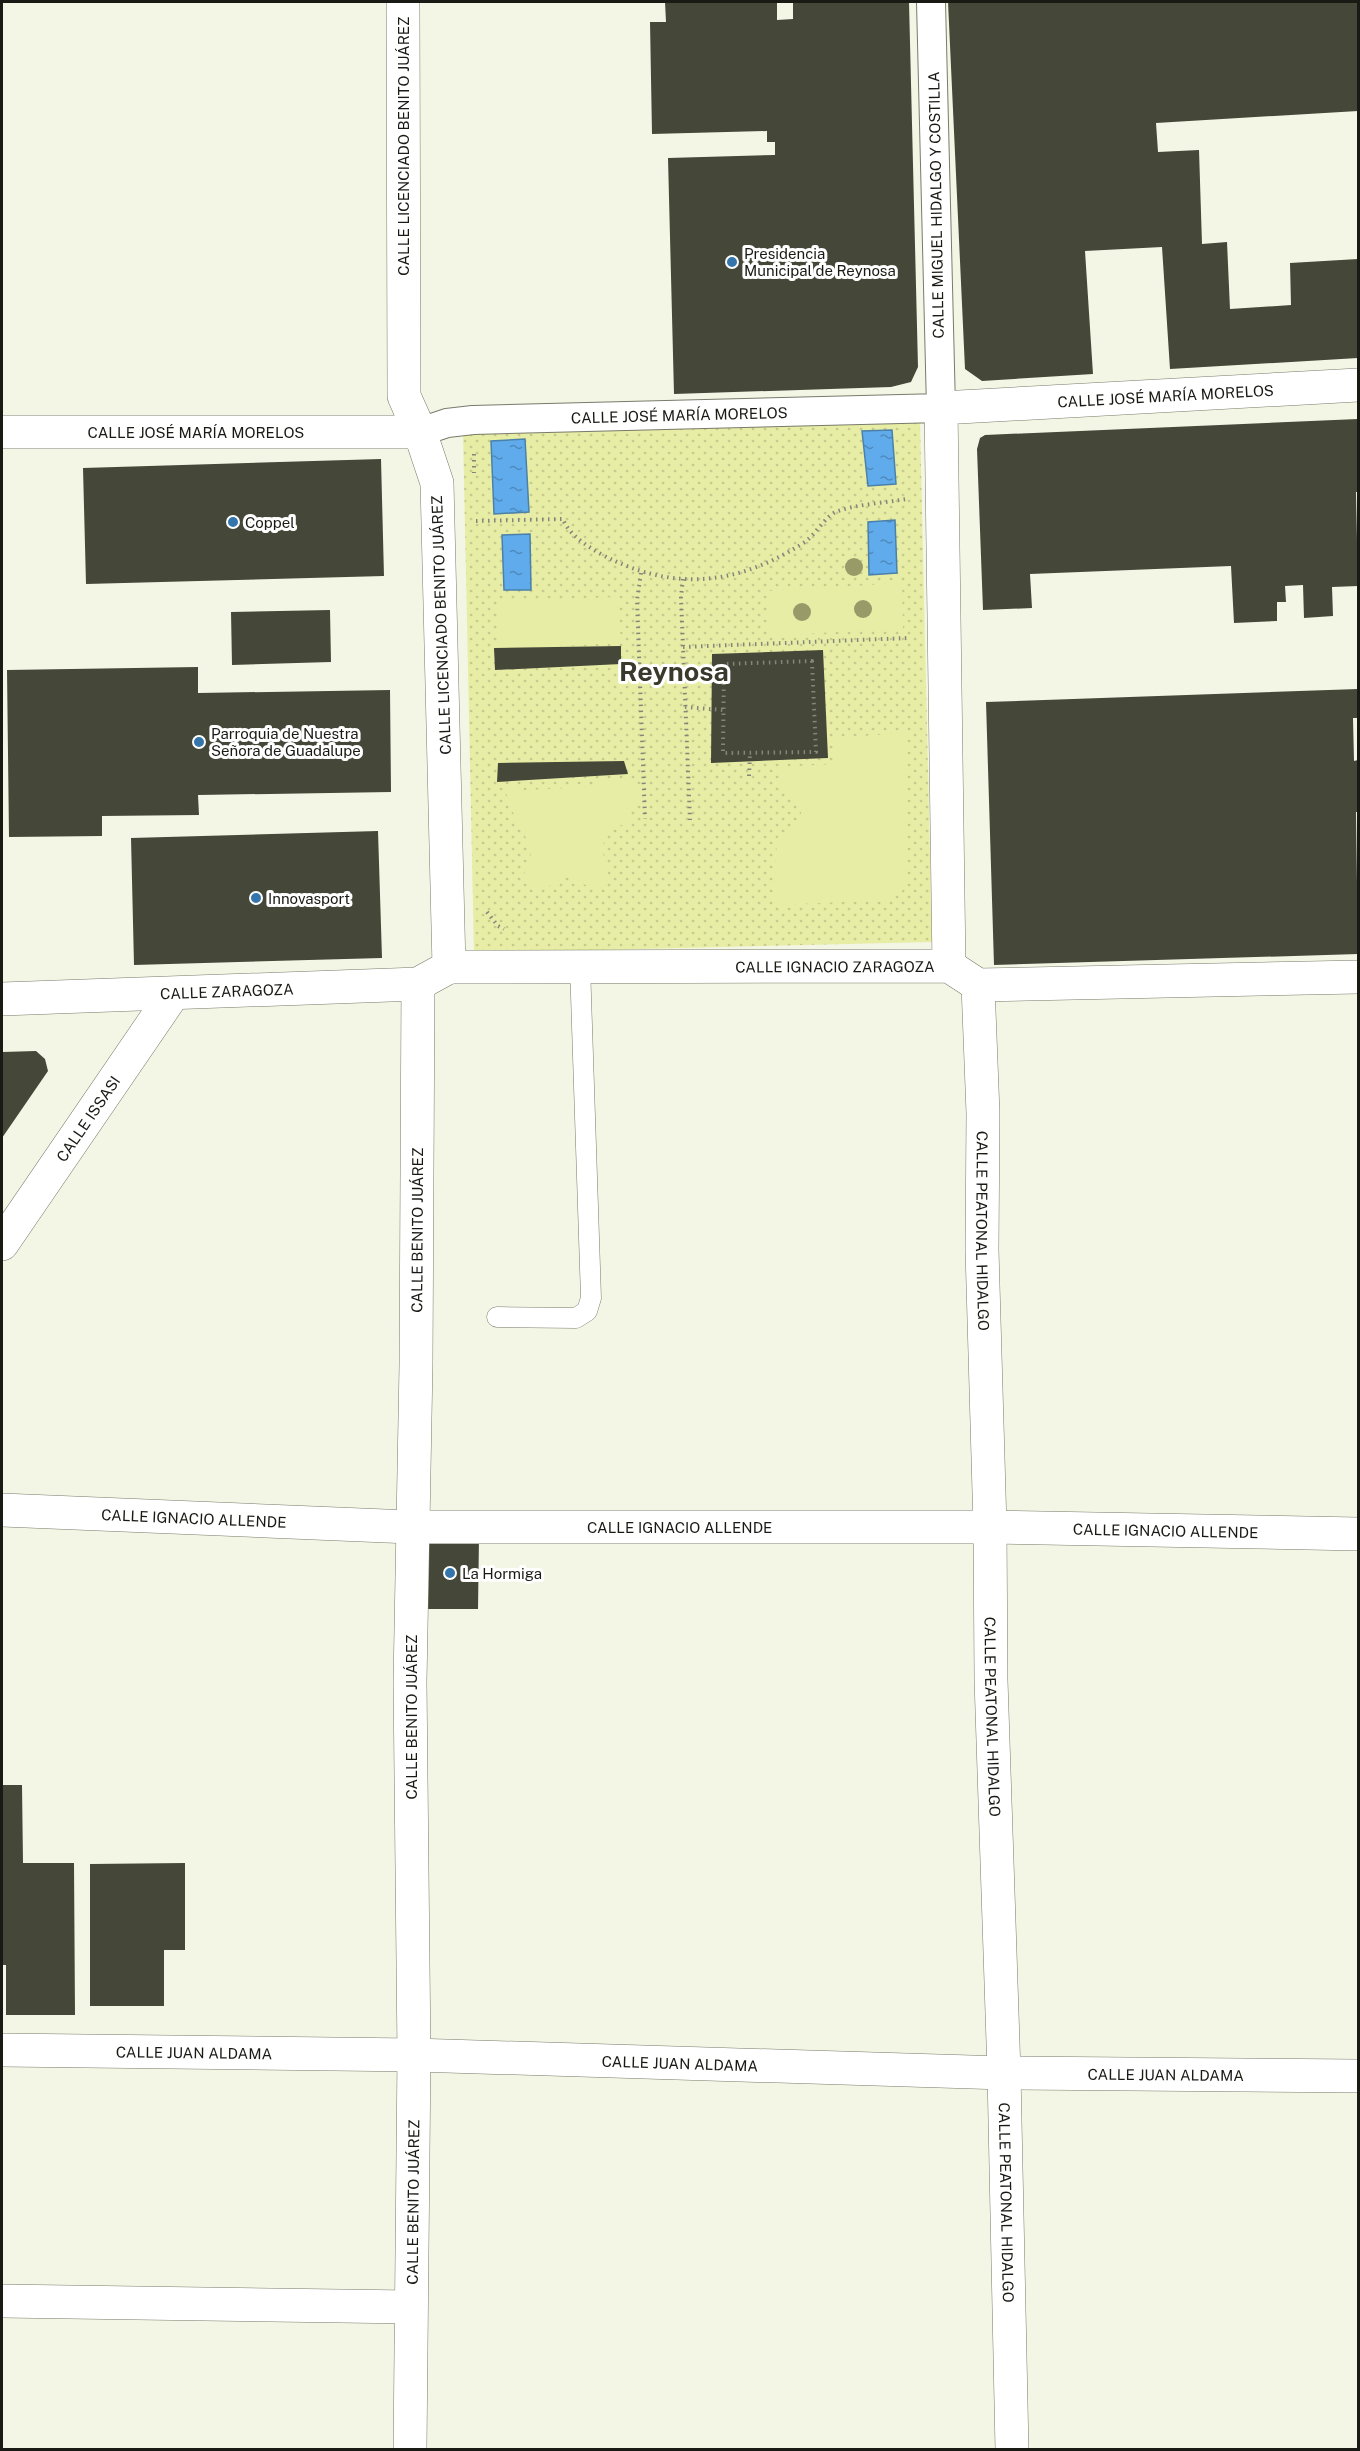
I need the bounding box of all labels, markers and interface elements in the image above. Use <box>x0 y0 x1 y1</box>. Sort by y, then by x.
street label: CALLE LICENCIADO BENITO JUÁREZ <box>395 16 412 276</box>
street label: CALLE MIGUEL HIDALGO Y COSTILLA <box>925 71 947 339</box>
place label: Presidencia Municipal de Reynosa <box>744 245 896 279</box>
marker: Presidencia Municipal de Reynosa <box>725 255 739 269</box>
street label: CALLE JOSÉ MARÍA MORELOS <box>1057 381 1274 410</box>
street label: CALLE JOSÉ MARÍA MORELOS <box>571 403 788 426</box>
street label: CALLE JOSÉ MARÍA MORELOS <box>88 424 304 441</box>
street label: CALLE LICENCIADO BENITO JUÁREZ <box>428 495 454 755</box>
place label: Coppel <box>245 514 295 531</box>
marker: Coppel <box>226 515 240 529</box>
district label: Reynosa <box>619 655 729 687</box>
place label: Parroquia de Nuestra Señora de Guadalupe <box>211 725 361 759</box>
marker: Parroquia de Nuestra Señora de Guadalupe <box>192 735 206 749</box>
place label: Innovasport <box>268 890 350 907</box>
marker: Innovasport <box>249 891 263 905</box>
street label: CALLE IGNACIO ZARAGOZA <box>735 958 935 975</box>
street label: CALLE ZARAGOZA <box>160 980 294 1002</box>
street label: CALLE ISSASI <box>53 1072 123 1165</box>
street label: CALLE PEATONAL HIDALGO <box>973 1131 993 1331</box>
street label: CALLE BENITO JUÁREZ <box>408 1147 426 1313</box>
street label: CALLE IGNACIO ALLENDE <box>101 1506 287 1530</box>
street label: CALLE IGNACIO ALLENDE <box>587 1519 772 1536</box>
street label: CALLE IGNACIO ALLENDE <box>1073 1520 1258 1541</box>
place label: La Hormiga <box>462 1565 542 1582</box>
marker: La Hormiga <box>443 1566 457 1580</box>
street label: CALLE PEATONAL HIDALGO <box>982 1617 1004 1817</box>
street label: CALLE BENITO JUÁREZ <box>403 1634 420 1800</box>
street label: CALLE JUAN ALDAMA <box>116 2043 273 2062</box>
street label: CALLE JUAN ALDAMA <box>601 2052 759 2074</box>
street label: CALLE JUAN ALDAMA <box>1087 2065 1244 2084</box>
street label: CALLE PEATONAL HIDALGO <box>996 2102 1017 2303</box>
street label: CALLE BENITO JUÁREZ <box>403 2119 422 2285</box>

